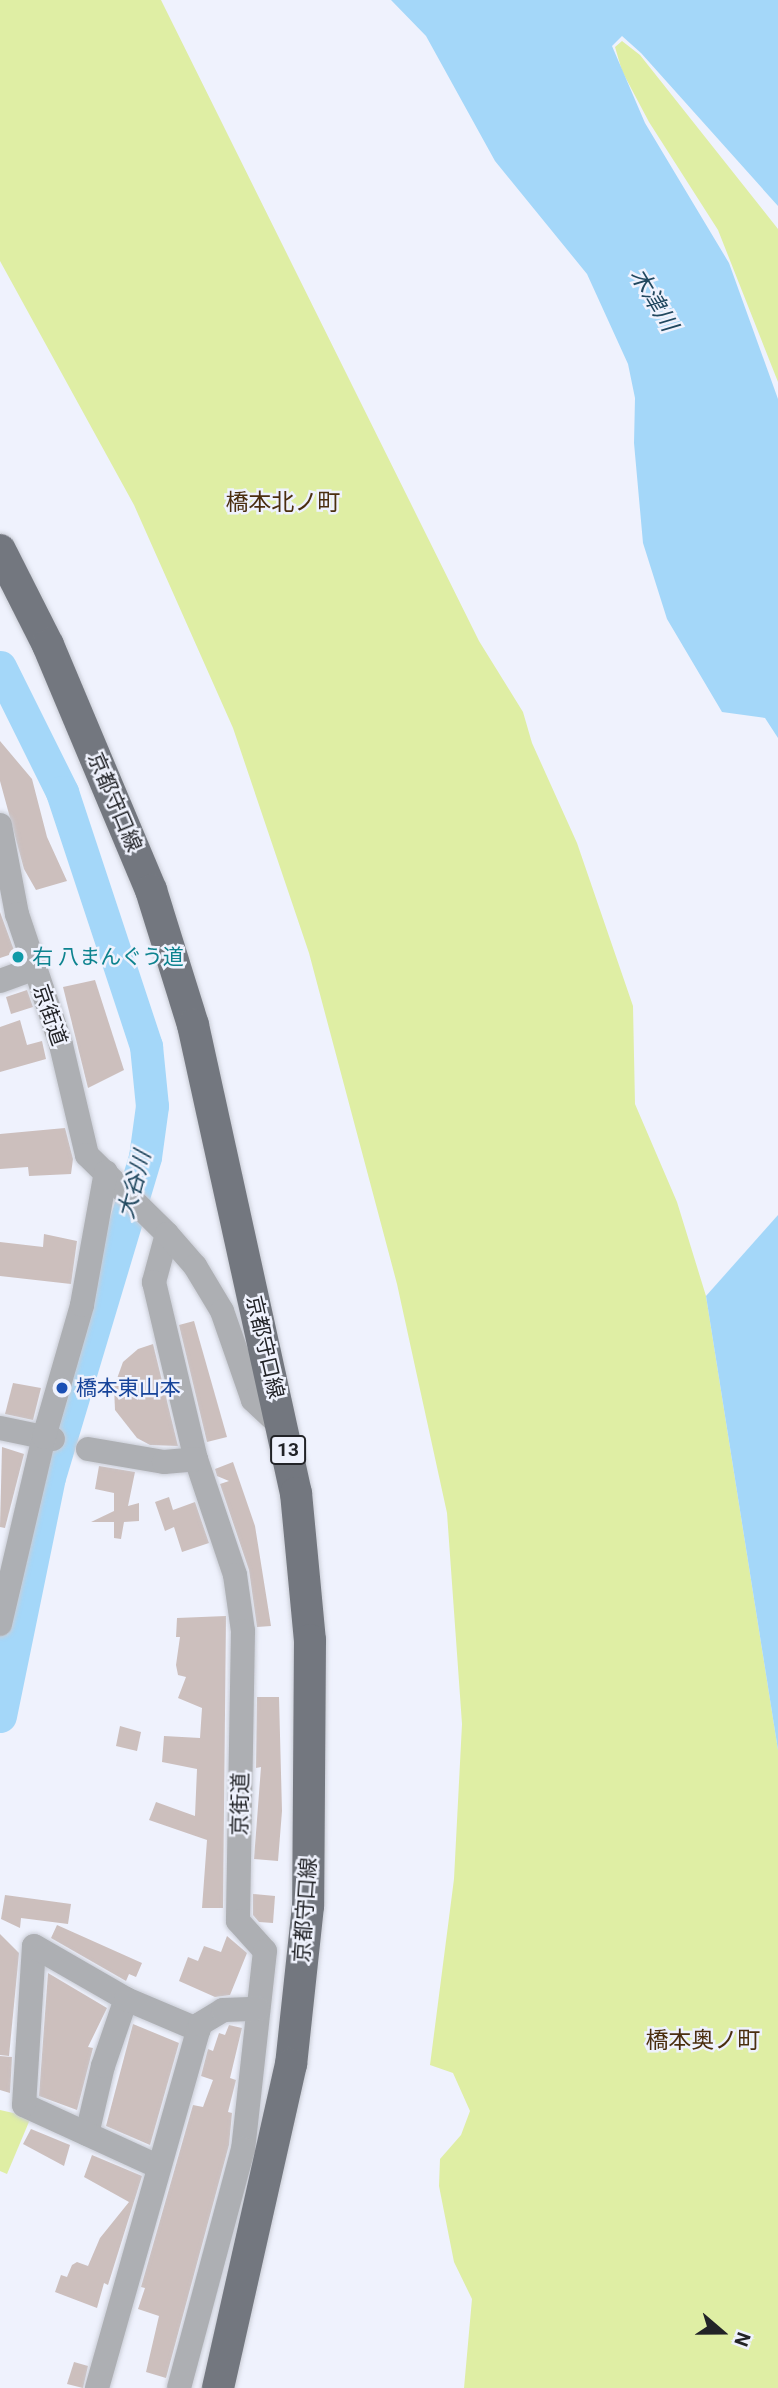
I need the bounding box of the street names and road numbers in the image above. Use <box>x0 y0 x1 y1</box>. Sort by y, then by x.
street label: 京都守口線 <box>83 749 147 855</box>
street label: 京街道 <box>28 981 72 1049</box>
street label: 京都守口線 <box>241 1293 289 1401</box>
road number: 13 <box>269 1434 307 1466</box>
street label: 京街道 <box>227 1772 253 1836</box>
street label: 京都守口線 <box>289 1857 321 1963</box>

